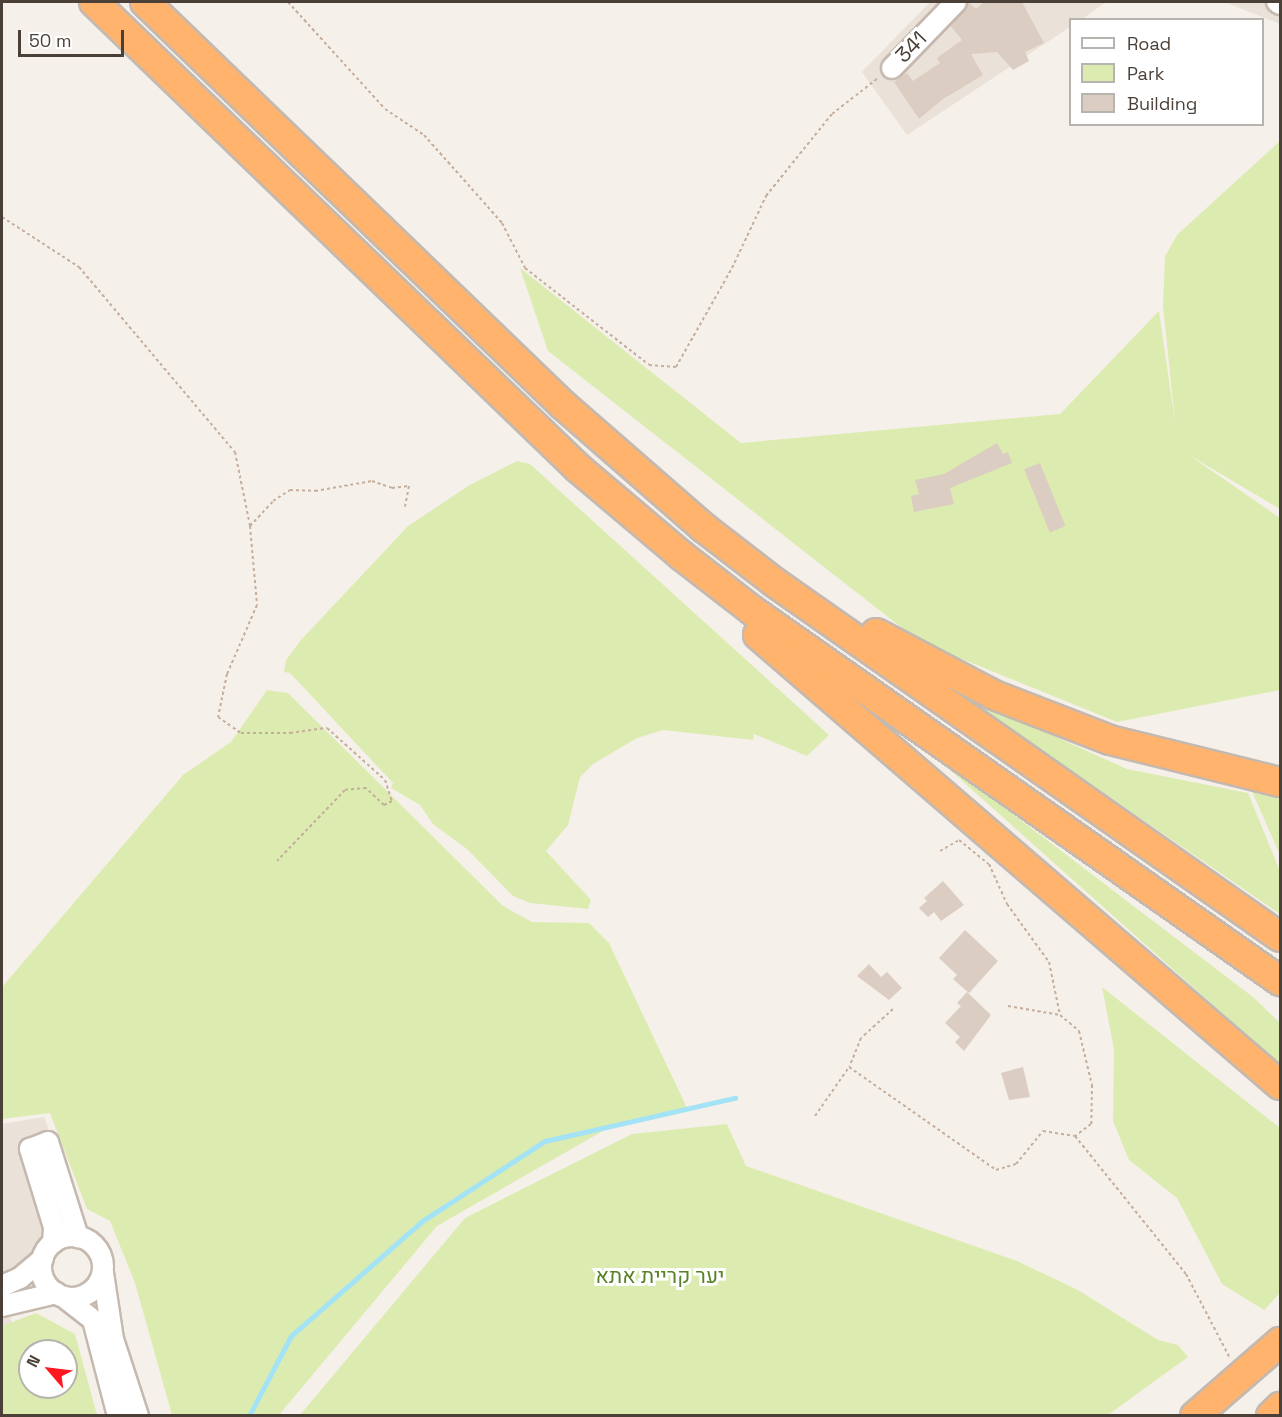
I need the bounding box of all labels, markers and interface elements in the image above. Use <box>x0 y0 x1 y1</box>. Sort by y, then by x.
scale bar <box>21 18 128 56</box>
legend <box>1069 18 1264 126</box>
street label: 341 <box>890 26 932 68</box>
text: 50 m <box>29 29 71 52</box>
text: Road <box>1127 32 1171 55</box>
text: Park <box>1127 62 1164 85</box>
text: Building <box>1127 92 1197 115</box>
park label: יער קריית אתא <box>596 1263 724 1289</box>
north arrow <box>18 1339 78 1399</box>
text: N <box>22 1352 45 1371</box>

